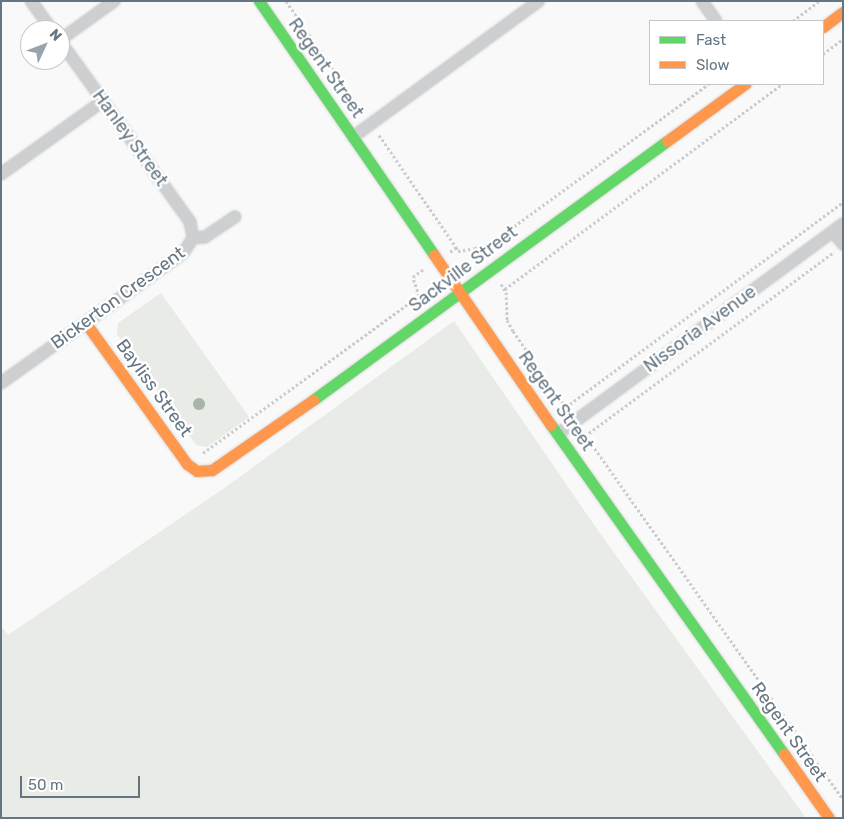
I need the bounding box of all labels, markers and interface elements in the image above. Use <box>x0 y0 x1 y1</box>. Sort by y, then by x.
street label: Regent Street <box>284 14 368 122</box>
north arrow <box>20 20 70 70</box>
legend <box>649 20 824 85</box>
text: N <box>46 26 65 45</box>
text: Fast <box>696 31 726 49</box>
text: Slow <box>696 56 729 74</box>
street label: Hanley Street <box>88 85 172 191</box>
street label: Sackville Street <box>405 221 521 317</box>
street label: Bickerton Crescent <box>47 242 189 354</box>
street label: Nissoria Avenue <box>639 281 761 377</box>
street label: Bayliss Street <box>111 335 197 441</box>
street label: Regent Street <box>514 347 598 455</box>
street label: Regent Street <box>747 678 831 786</box>
scale bar <box>22 766 142 798</box>
text: 50 m <box>28 776 63 794</box>

